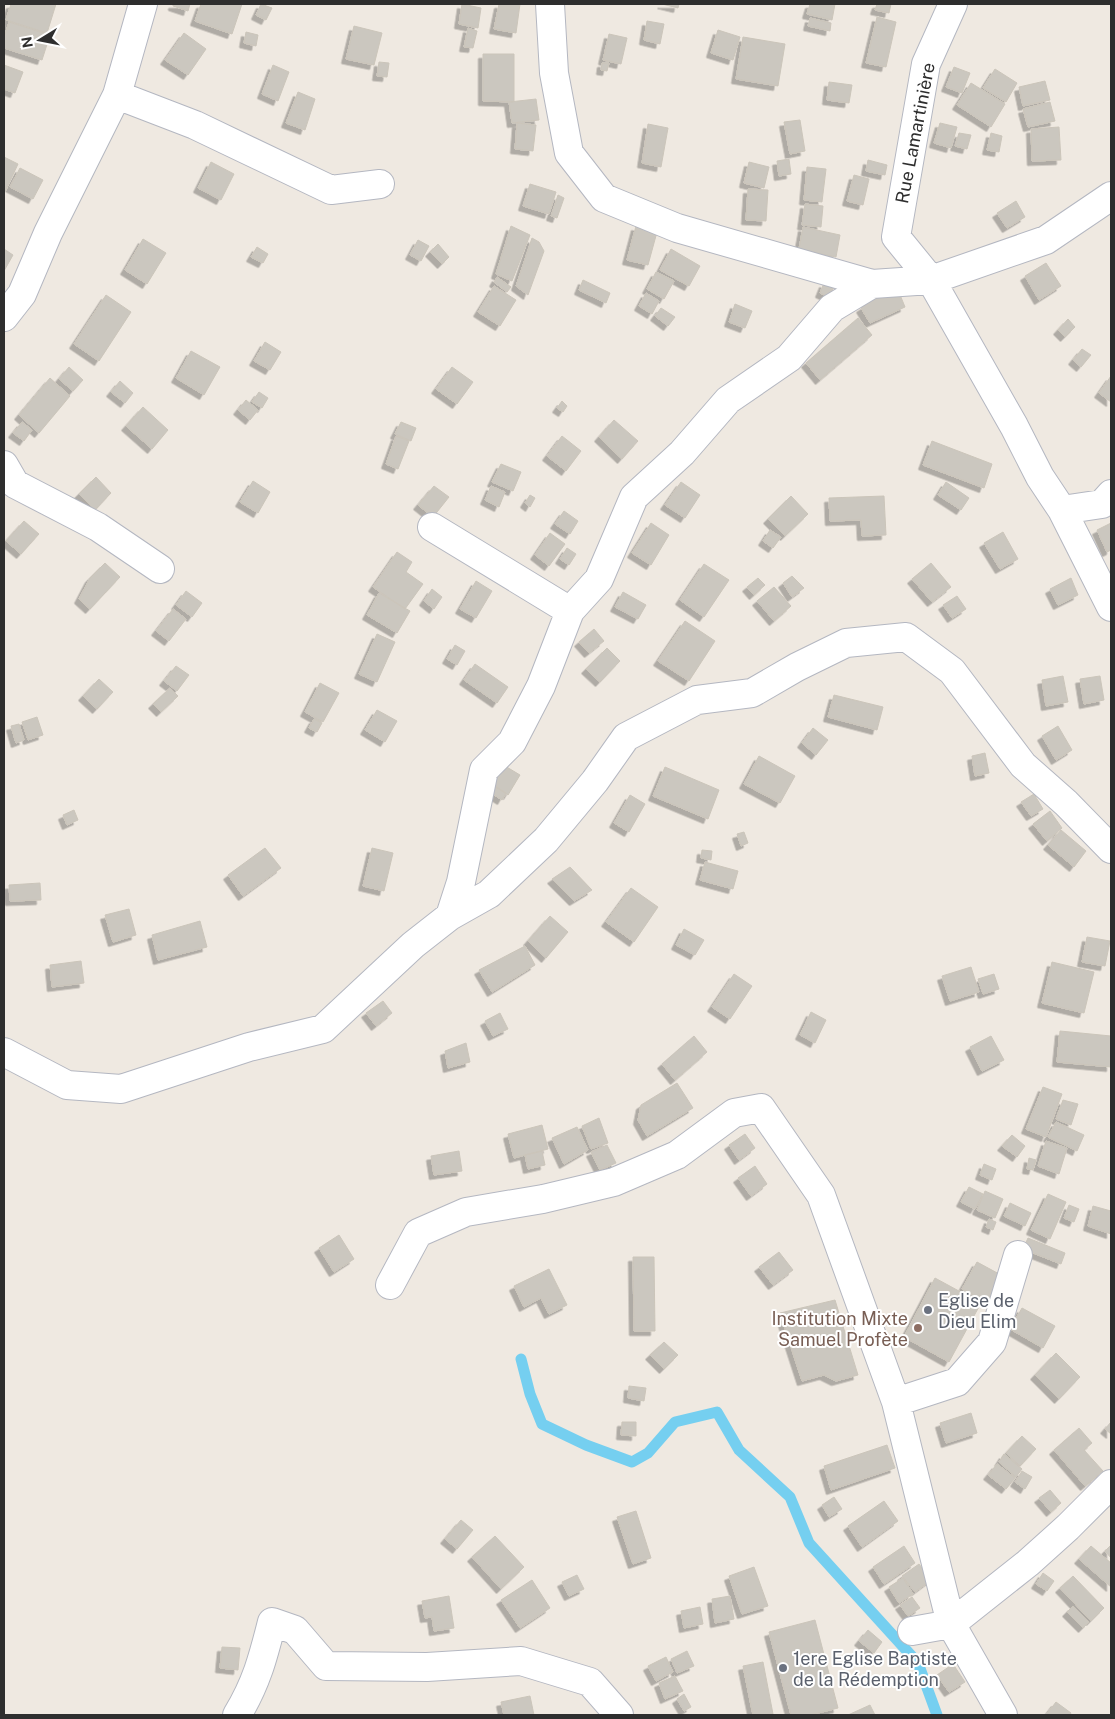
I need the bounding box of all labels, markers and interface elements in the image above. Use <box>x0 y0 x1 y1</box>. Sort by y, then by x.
north arrow <box>15 15 65 65</box>
text: N <box>18 35 36 49</box>
street label: Rue Lamartinière <box>891 61 939 205</box>
place label: Eglise de Dieu Elim <box>938 1290 1016 1332</box>
marker: Eglise de Dieu Elim <box>922 1304 934 1316</box>
place label: Institution Mixte Samuel Profète <box>771 1308 908 1350</box>
marker: Institution Mixte Samuel Profète <box>912 1322 924 1334</box>
place label: 1ere Eglise Baptiste de la Rédemption <box>793 1648 957 1690</box>
marker: 1ere Eglise Baptiste de la Rédemption <box>777 1662 789 1674</box>

